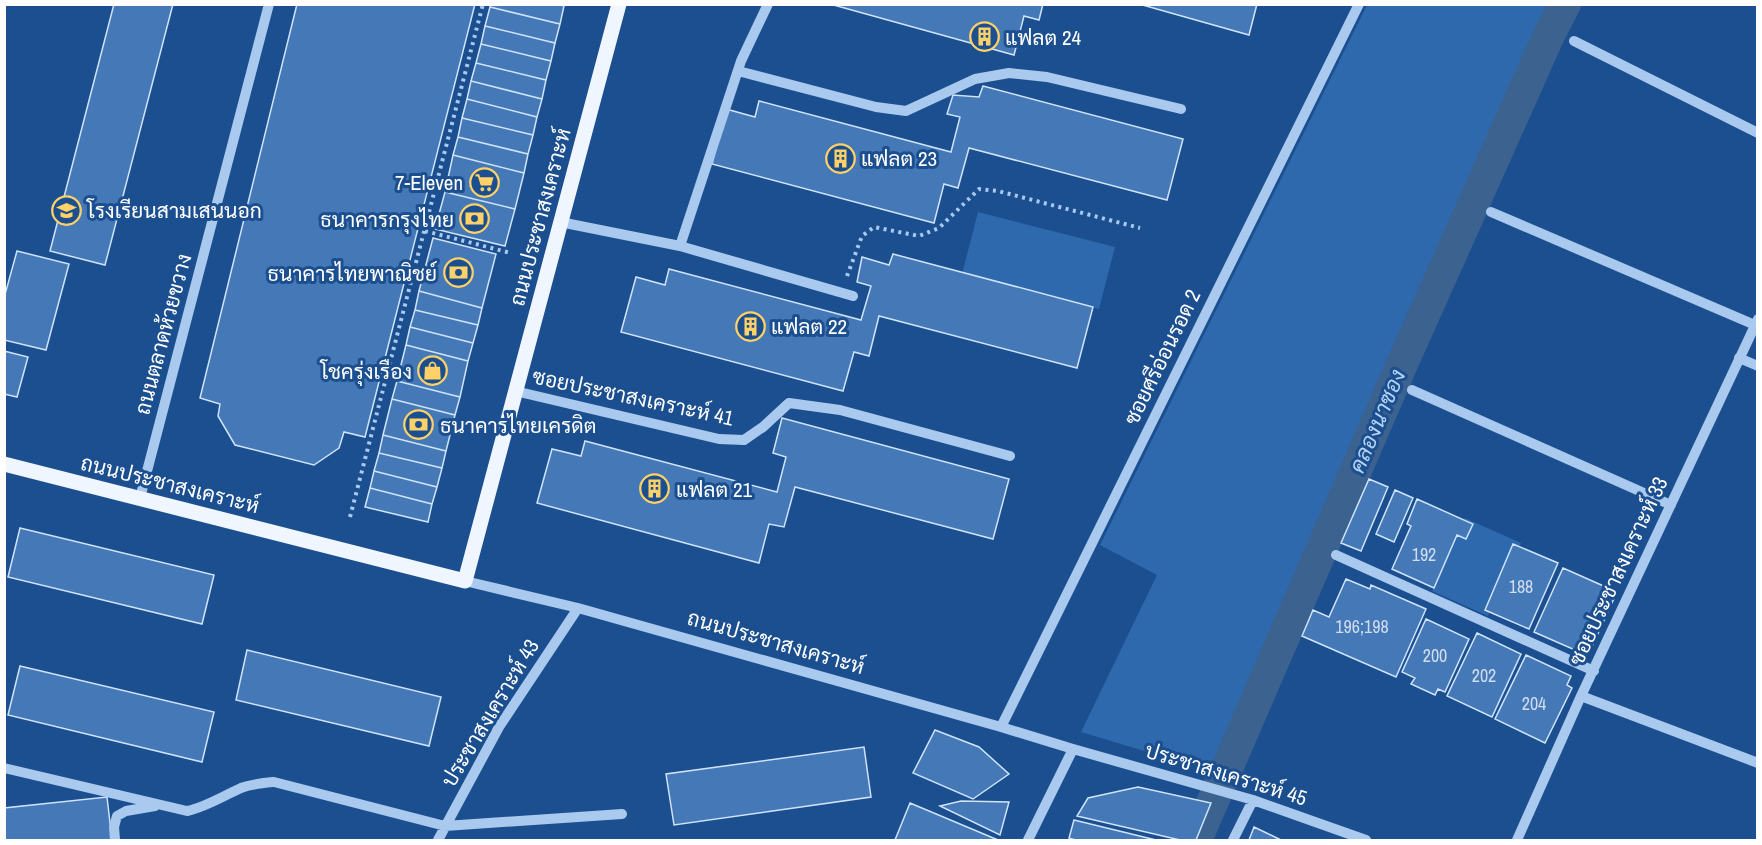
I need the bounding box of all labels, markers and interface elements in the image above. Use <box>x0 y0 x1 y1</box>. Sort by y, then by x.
building icon: แฟลต 24 <box>968 21 1000 53</box>
place label: แฟลต 24 <box>1005 23 1082 52</box>
street label: ถนนประชาสงเคราะห์ <box>502 125 578 309</box>
building icon: แฟลต 23 <box>824 142 856 174</box>
place label: แฟลต 23 <box>861 144 937 173</box>
supermarket icon: 7-Eleven <box>468 166 500 198</box>
place label: 7-Eleven <box>395 168 463 197</box>
school or university icon: โรงเรียนสามเสนนอก <box>50 194 82 226</box>
place label: โรงเรียนสามเสนนอก <box>86 196 262 225</box>
bank icon: ธนาคารกรุงไทย <box>459 203 491 235</box>
place label: ธนาคารกรุงไทย <box>320 205 454 234</box>
street label: ถนนตลาดห้วยขวาง <box>128 250 198 418</box>
bank icon: ธนาคารไทยพาณิชย์ <box>442 257 474 289</box>
place label: ธนาคารไทยพาณิชย์ <box>268 259 437 288</box>
street label: ซอยศรีอ่อนรอด 2 <box>1117 284 1207 430</box>
building icon: แฟลต 22 <box>734 310 766 342</box>
place label: แฟลต 22 <box>771 312 847 341</box>
shop icon: โชครุ่งเรือง <box>417 355 449 387</box>
place label: โชครุ่งเรือง <box>319 357 412 386</box>
street label: ซอยประชาสงเคราะห์ 41 <box>530 361 737 433</box>
water label: คลองนาซอง <box>1342 364 1412 478</box>
bank icon: ธนาคารไทยเครดิต <box>403 409 435 441</box>
place label: ธนาคารไทยเครดิต <box>440 411 596 440</box>
street label: ถนนประชาสงเคราะห์ <box>78 448 262 520</box>
street label: ซอยประชาสงเคราะห์ 33 <box>1562 472 1674 670</box>
building icon: แฟลต 21 <box>639 473 671 505</box>
place label: แฟลต 21 <box>676 475 753 504</box>
house number: 192 <box>1412 542 1436 567</box>
house number: 188 <box>1509 574 1533 599</box>
street label: ถนนประชาสงเคราะห์ <box>684 603 868 681</box>
house number: 196;198 <box>1335 614 1389 639</box>
street label: ประชาสงเคราะห์ 43 <box>434 634 546 792</box>
house number: 200 <box>1423 643 1447 668</box>
house number: 202 <box>1472 663 1496 688</box>
house number: 204 <box>1522 691 1546 716</box>
street label: ประชาสงเคราะห์ 45 <box>1142 736 1310 812</box>

